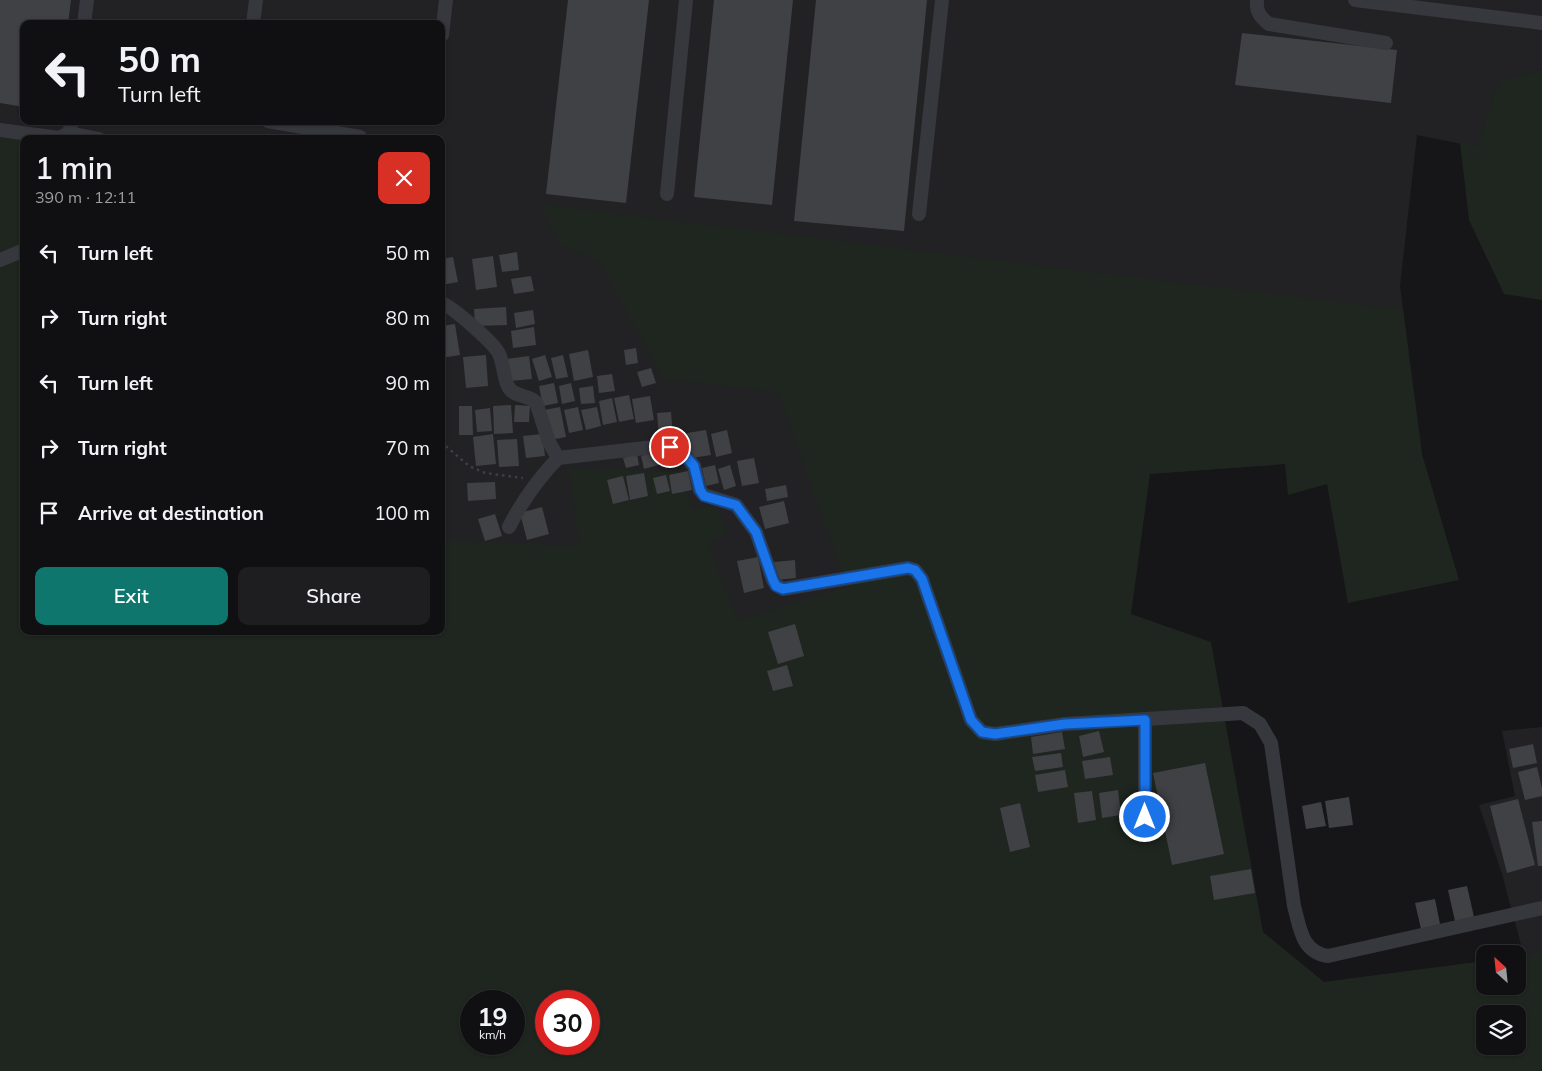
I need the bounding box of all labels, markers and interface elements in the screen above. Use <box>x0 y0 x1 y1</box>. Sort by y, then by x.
text: 50 m <box>118 37 201 81</box>
icon: left <box>35 40 100 105</box>
text: Turn left <box>118 80 201 108</box>
text: 1 min <box>35 149 113 187</box>
button: close <box>378 152 430 204</box>
text: 390 m · 12:11 <box>35 187 136 207</box>
icon: left <box>35 239 63 267</box>
text: Turn left <box>78 241 153 265</box>
text: 50 m <box>386 241 430 265</box>
icon: right <box>35 304 63 332</box>
text: Turn right <box>78 306 167 330</box>
text: 80 m <box>386 306 430 330</box>
icon: left <box>35 369 63 397</box>
text: Turn left <box>78 371 153 395</box>
text: 90 m <box>386 371 430 395</box>
pin <box>649 426 691 468</box>
icon: arrive <box>656 433 684 461</box>
icon: right <box>35 434 63 462</box>
text: Turn right <box>78 436 167 460</box>
text: 70 m <box>386 436 430 460</box>
icon: arrive <box>35 499 63 527</box>
text: Arrive at destination <box>78 501 264 525</box>
text: 100 m <box>374 501 430 525</box>
button: Exit <box>35 567 228 625</box>
button: Share <box>238 567 430 625</box>
position arrow <box>1118 790 1170 842</box>
north arrow <box>1476 945 1526 995</box>
map controls <box>1476 945 1526 1055</box>
speed limit sign: 30 <box>535 990 600 1055</box>
text: 19 <box>477 1001 508 1032</box>
button: layers <box>1476 1005 1526 1055</box>
text: km/h <box>479 1027 506 1042</box>

